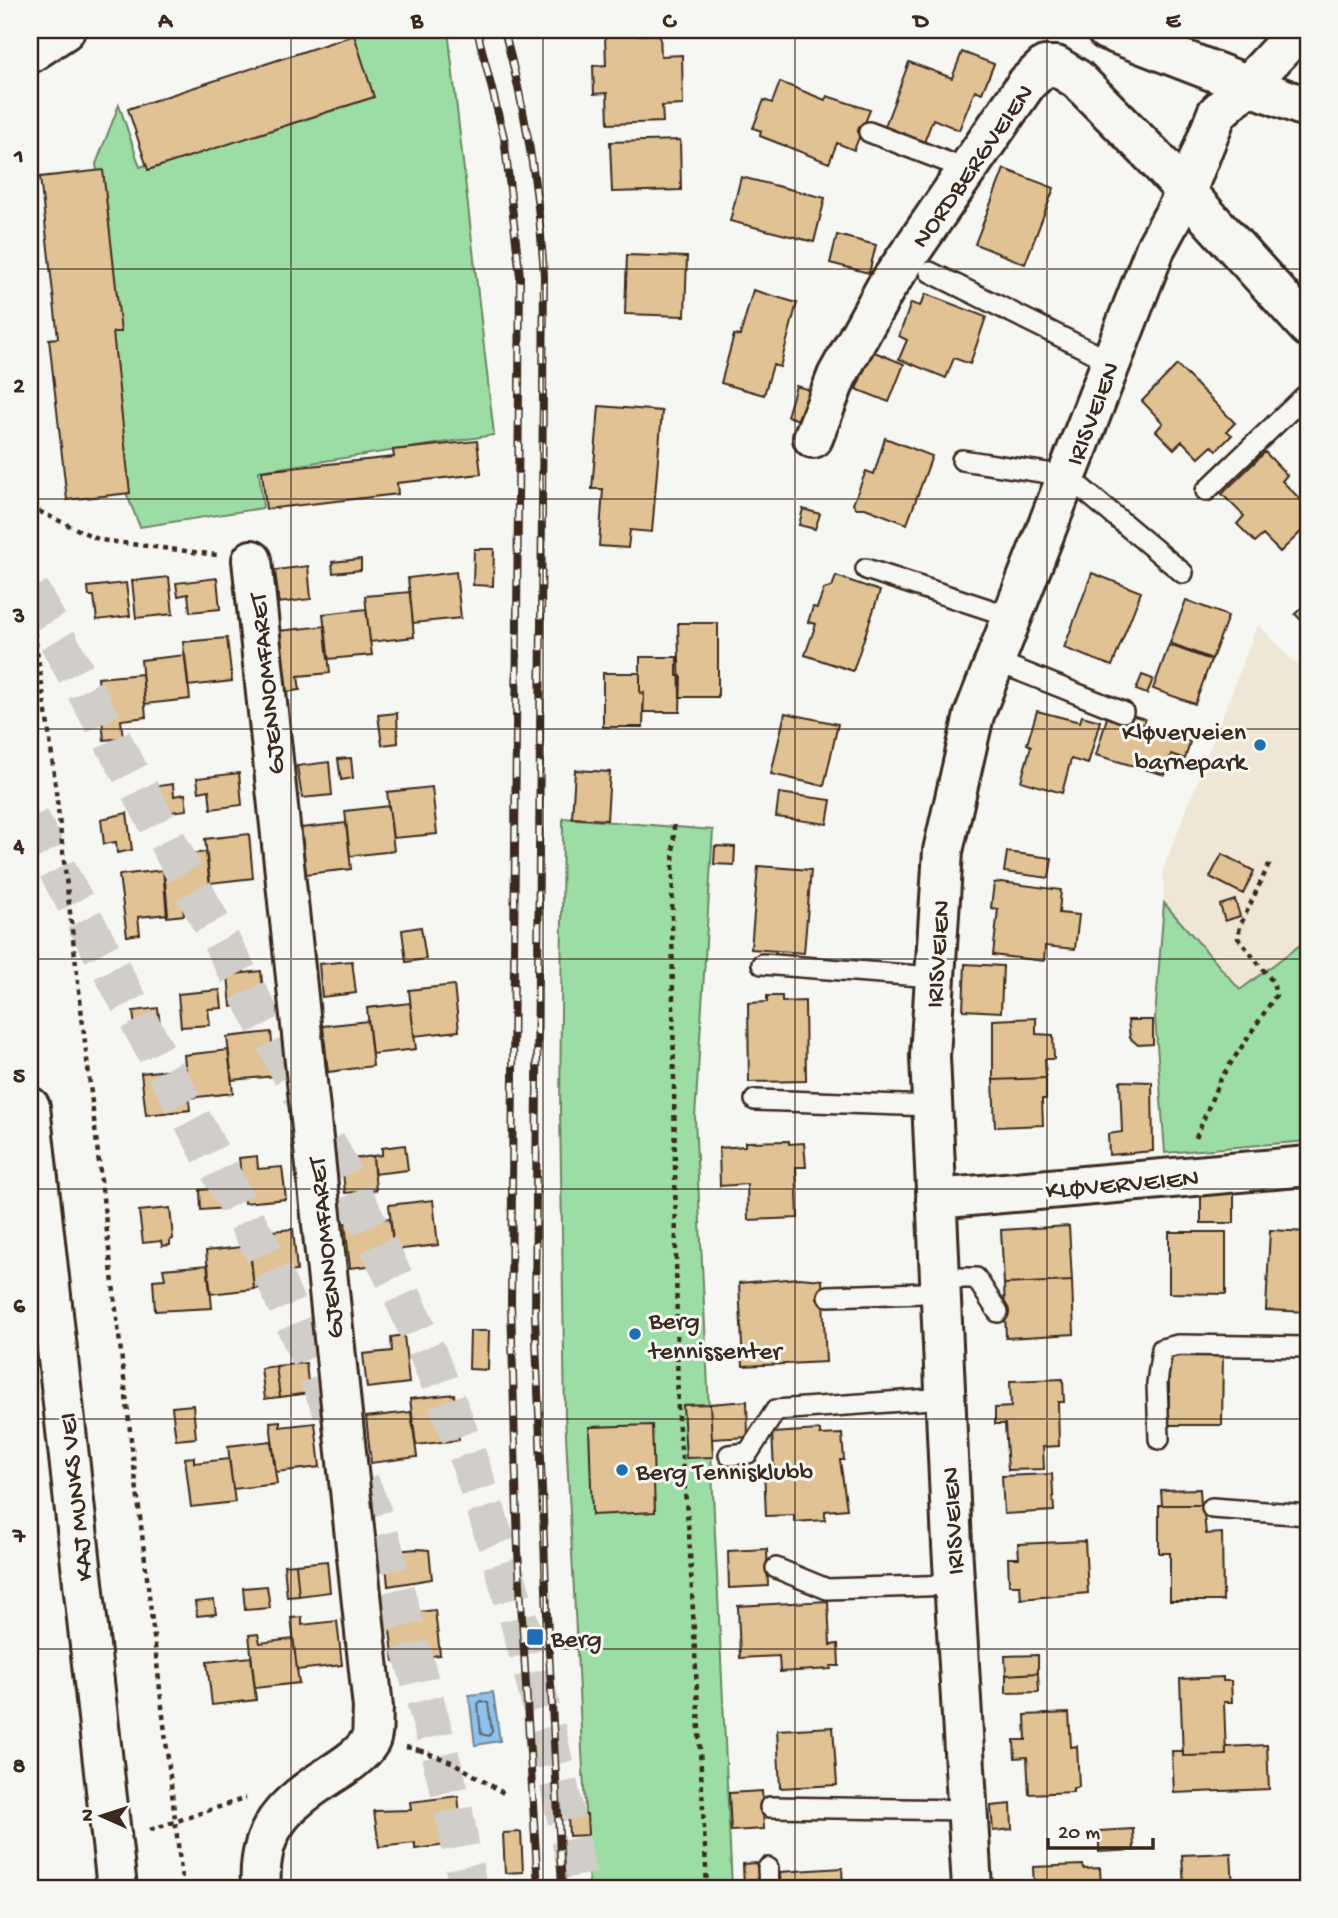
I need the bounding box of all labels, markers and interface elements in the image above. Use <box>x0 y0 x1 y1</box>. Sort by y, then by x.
text: A <box>157 9 173 36</box>
text: B <box>410 9 424 36</box>
text: C <box>663 9 678 36</box>
text: D <box>912 9 930 36</box>
text: E <box>1166 9 1182 36</box>
street label: NORDBERGVEIEN <box>907 80 1043 255</box>
text: 1 <box>13 144 24 171</box>
street label: IRISVEIEN <box>1061 359 1129 471</box>
text: 2 <box>13 374 25 401</box>
street label: GJENNOMFARET <box>244 590 294 776</box>
text: 3 <box>12 604 25 631</box>
place label: Kløverveien barnepark <box>1122 719 1248 780</box>
marker: Kløverveien barnepark <box>1252 737 1268 753</box>
text: 4 <box>13 834 25 861</box>
street label: IRISVEIEN <box>921 899 960 1009</box>
text: 5 <box>13 1064 25 1091</box>
street label: GJENNOMFARET <box>303 1154 353 1340</box>
street label: KLØVERVEIEN <box>1044 1164 1200 1209</box>
text: 6 <box>13 1294 26 1321</box>
place label: Berg tennissenter <box>647 1308 784 1369</box>
marker: Berg tennissenter <box>627 1326 643 1342</box>
street label: KAJ MUNKS VEI <box>54 1411 103 1582</box>
place label: Berg Tennisklubb <box>635 1459 813 1490</box>
marker: Berg Tennisklubb <box>614 1462 630 1478</box>
street label: IRISVEIEN <box>937 1466 974 1576</box>
text: 7 <box>12 1524 26 1551</box>
place label: Berg <box>550 1626 602 1657</box>
marker: Berg <box>525 1627 545 1647</box>
text: 8 <box>13 1754 26 1781</box>
north arrow <box>66 1782 136 1852</box>
scale bar <box>1048 1806 1152 1850</box>
text: N <box>77 1808 100 1822</box>
text: 20 m <box>1058 1822 1100 1847</box>

